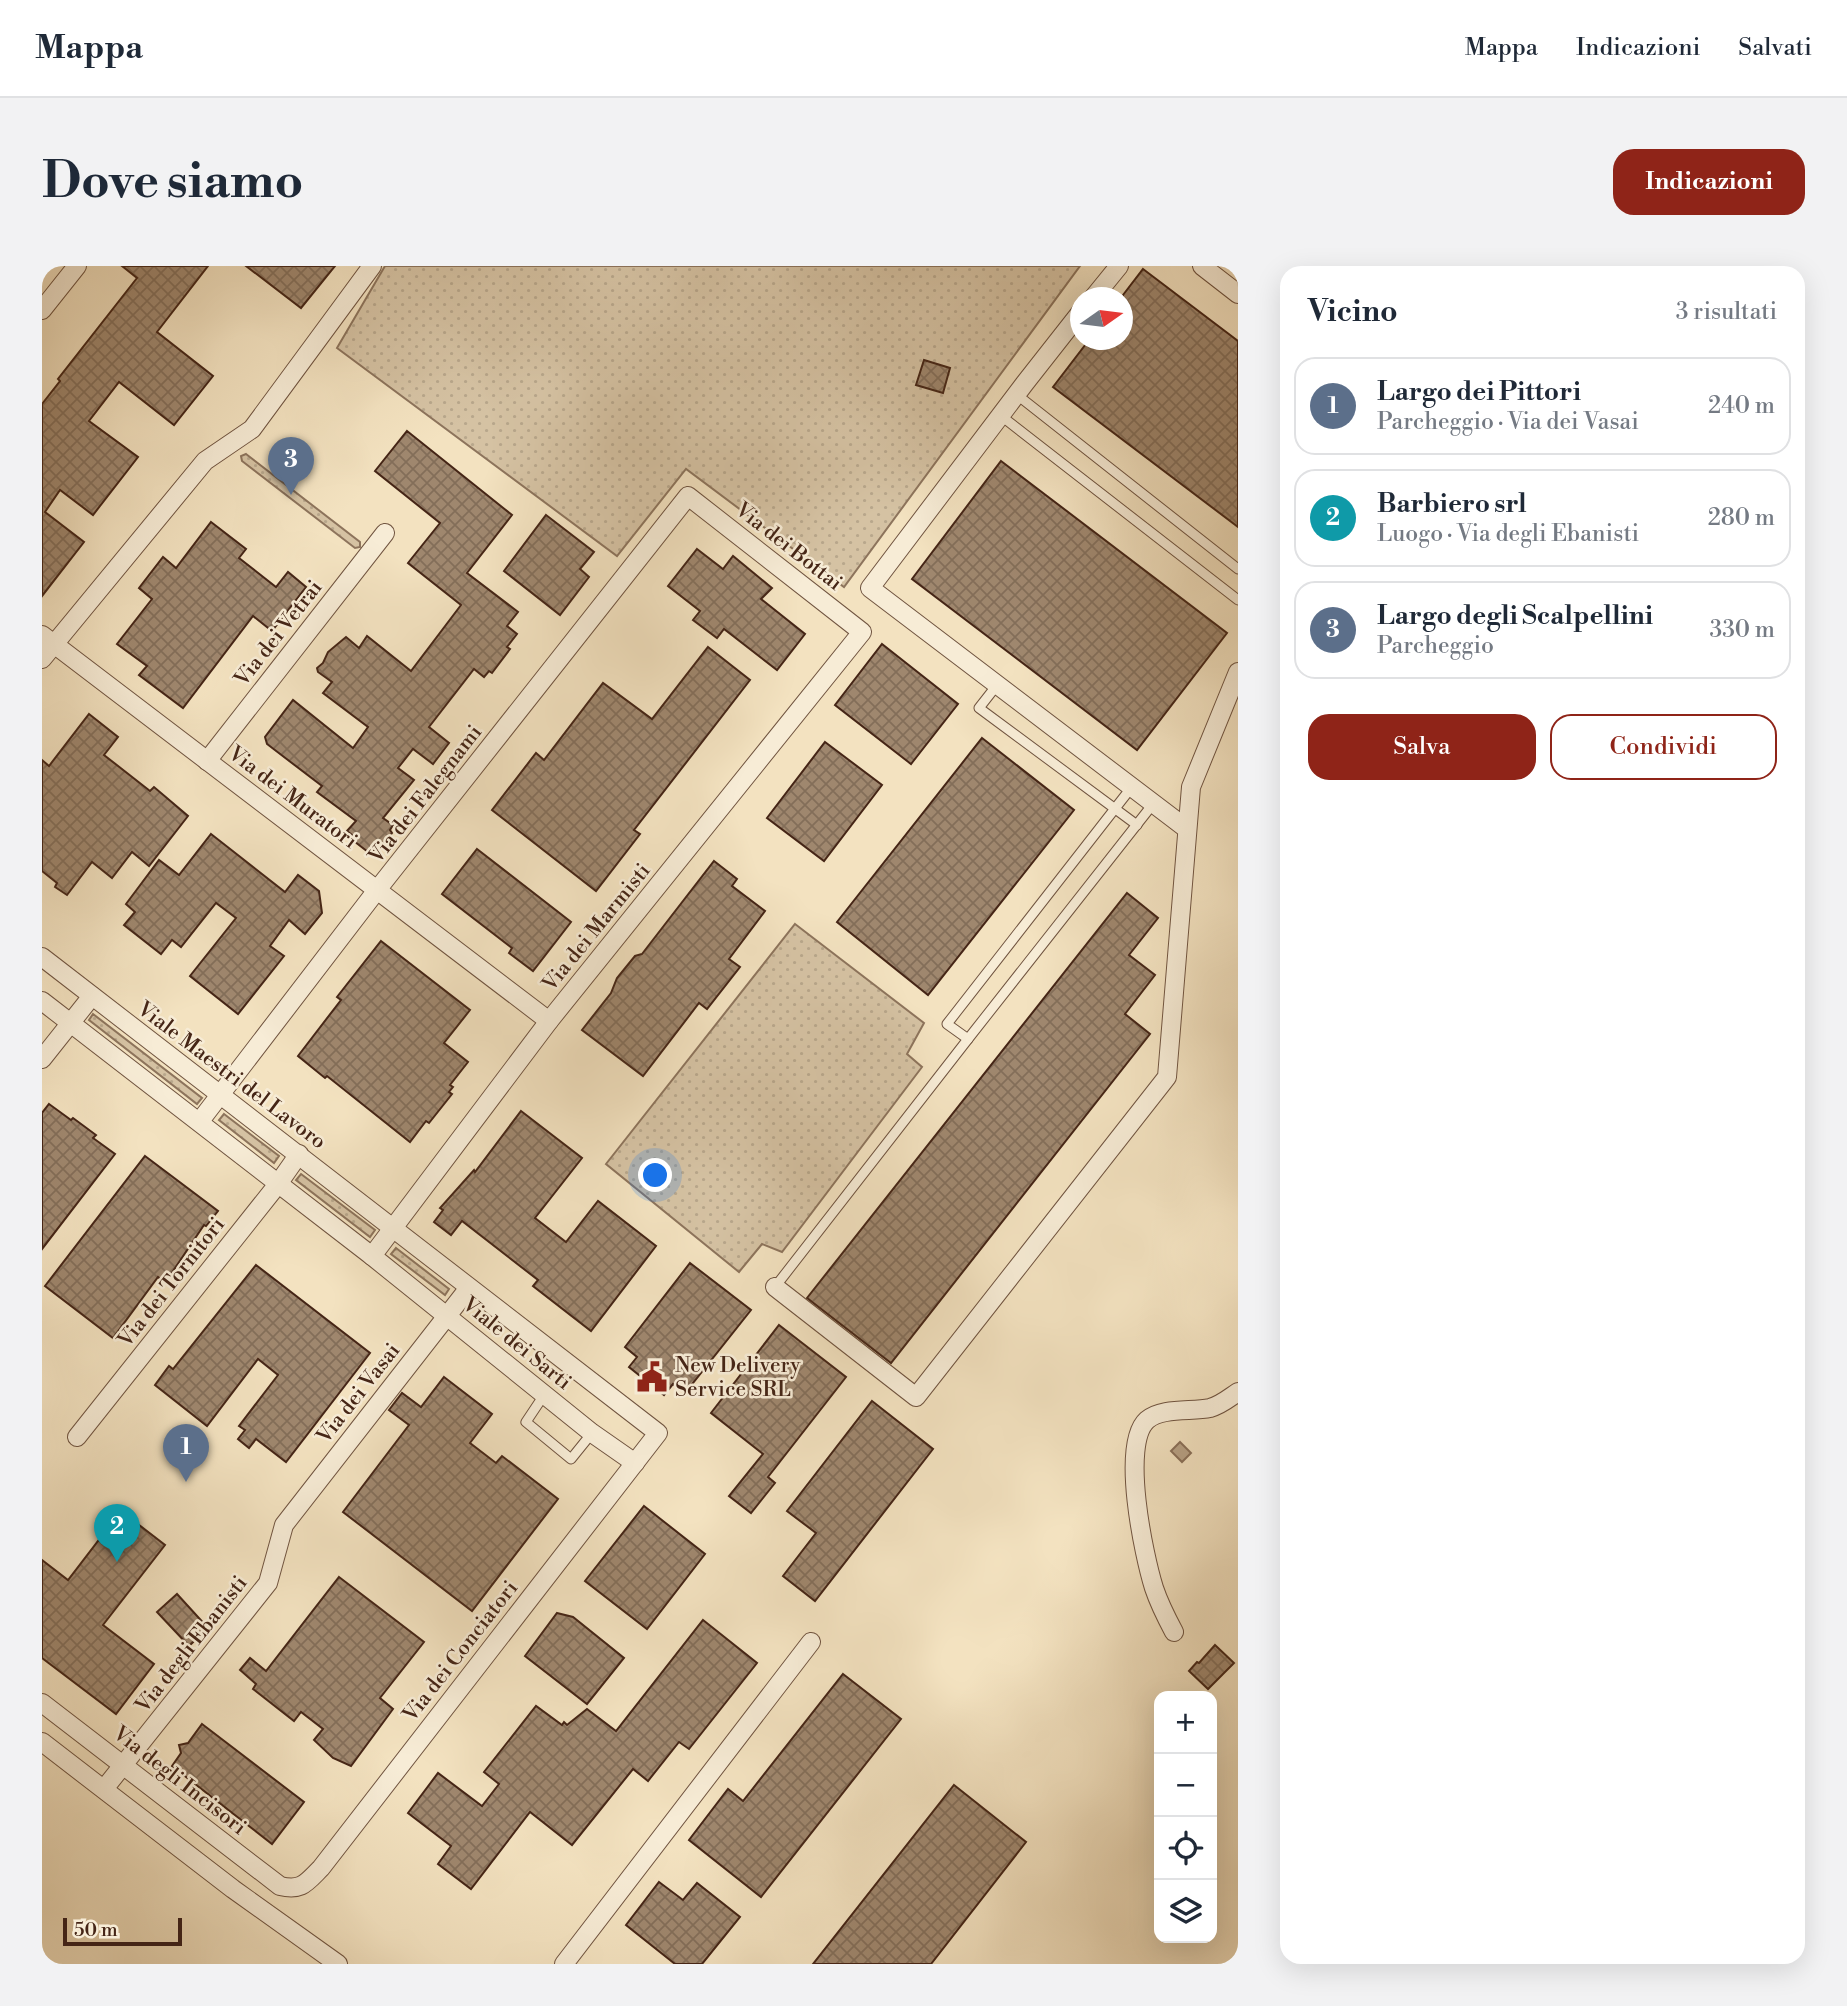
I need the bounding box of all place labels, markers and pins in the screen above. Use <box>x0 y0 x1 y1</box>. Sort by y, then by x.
pin: 3 <box>268 437 314 495</box>
place label: New Delivery Service SRL <box>675 1353 801 1403</box>
public building icon: New Delivery Service SRL <box>635 1360 669 1394</box>
pin: 1 <box>163 1424 209 1482</box>
pin: 2 <box>94 1504 140 1562</box>

